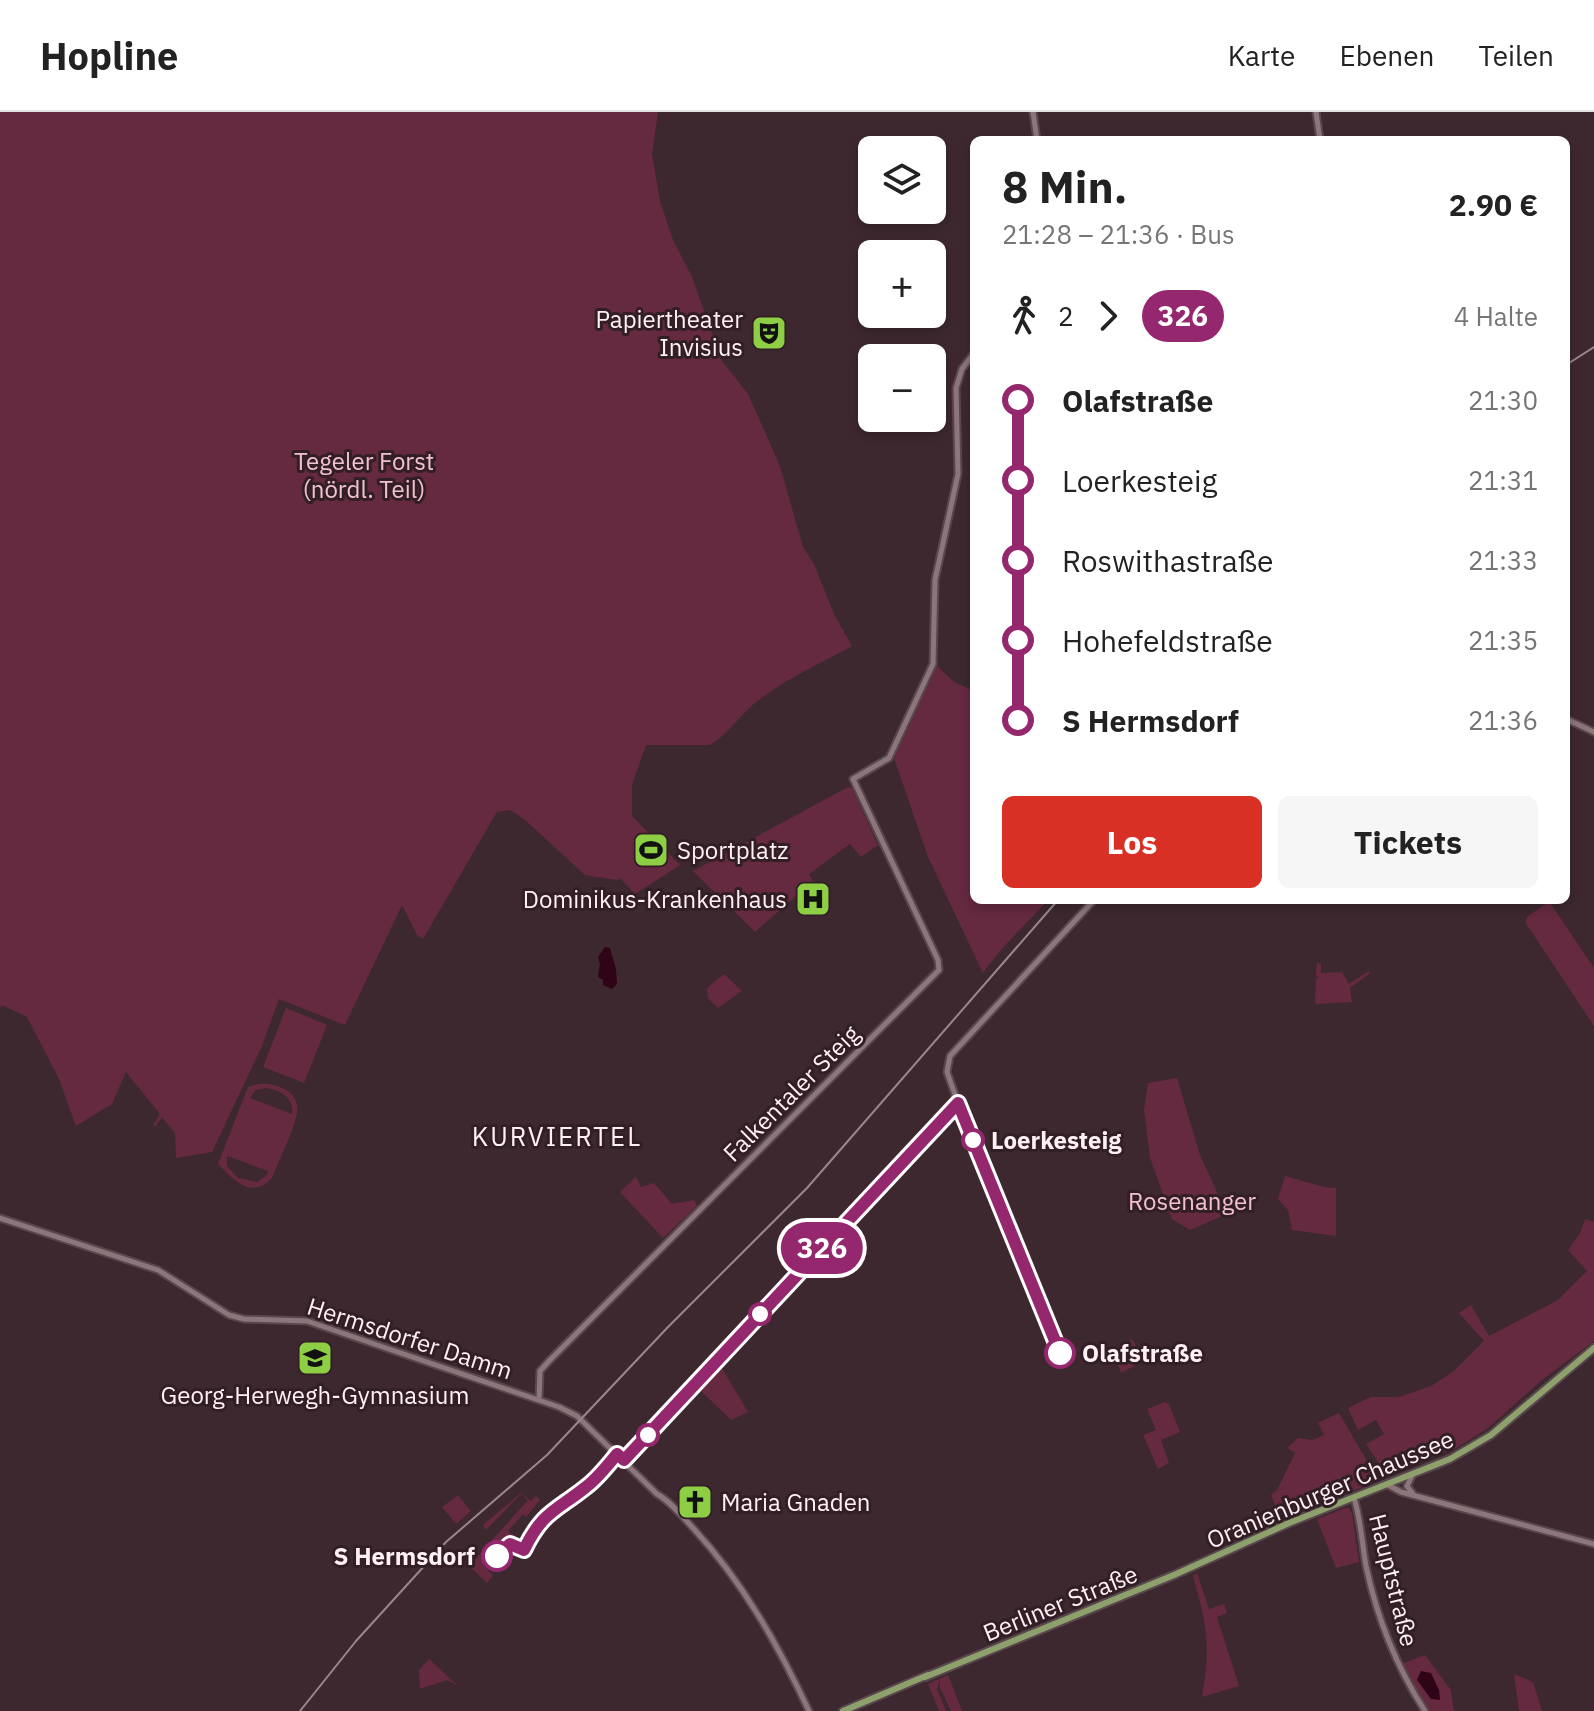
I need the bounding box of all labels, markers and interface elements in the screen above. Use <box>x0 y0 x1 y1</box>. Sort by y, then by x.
text: Hopline <box>40 31 178 80</box>
text: Karte <box>1228 37 1295 74</box>
text: Ebenen <box>1339 37 1435 74</box>
text: Teilen <box>1479 37 1554 74</box>
map controls <box>858 136 946 432</box>
button: layers <box>858 136 946 224</box>
text: 8 Min. <box>1002 158 1127 215</box>
text: 2.90 € <box>1449 185 1538 224</box>
text: 21:28 – 21:36 · Bus <box>1002 217 1235 251</box>
button: + <box>858 240 946 328</box>
icon: walk <box>1002 294 1046 338</box>
icon: forward <box>1086 294 1130 338</box>
text: 326 <box>1158 297 1208 334</box>
text: 2 <box>1058 299 1074 333</box>
text: 4 Halte <box>1454 299 1538 333</box>
place label: Papiertheater Invisius <box>596 303 743 363</box>
theatre icon: Papiertheater Invisius <box>750 314 788 352</box>
button: − <box>858 344 946 432</box>
text: Olafstraße <box>1062 381 1213 420</box>
text: 21:30 <box>1468 383 1538 417</box>
park label: Tegeler Forst (nördl. Teil) <box>294 445 434 505</box>
text: Loerkesteig <box>1062 461 1217 500</box>
text: 21:31 <box>1468 463 1538 497</box>
text: Roswithastraße <box>1062 541 1274 580</box>
text: 21:33 <box>1468 543 1538 577</box>
text: Hohefeldstraße <box>1062 621 1273 660</box>
text: 21:35 <box>1468 623 1538 657</box>
text: S Hermsdorf <box>1062 701 1239 740</box>
text: 21:36 <box>1468 703 1538 737</box>
button: Los <box>1002 796 1262 888</box>
button: Tickets <box>1278 796 1538 888</box>
sports icon: Sportplatz <box>632 831 670 869</box>
place label: Sportplatz <box>677 834 788 866</box>
hospital icon: Dominikus-Krankenhaus <box>794 880 832 918</box>
place label: Dominikus-Krankenhaus <box>523 883 787 915</box>
street label: Falkentaler Steig <box>716 1018 866 1168</box>
district label: KURVIERTEL <box>472 1119 642 1153</box>
place label: Loerkesteig <box>991 1124 1122 1156</box>
marker: Loerkesteig <box>962 1129 984 1151</box>
park label: Rosenanger <box>1128 1185 1256 1217</box>
line badge: 326 <box>776 1222 868 1274</box>
text: 326 <box>797 1229 847 1266</box>
street label: Hermsdorfer Damm <box>303 1290 517 1386</box>
unlabelled marker <box>749 1303 771 1325</box>
place label: Olafstraße <box>1082 1337 1203 1369</box>
marker: Olafstraße <box>1045 1338 1075 1368</box>
school or university icon: Georg-Herwegh-Gymnasium <box>296 1339 334 1377</box>
place label: Georg-Herwegh-Gymnasium <box>161 1379 469 1411</box>
street label: Oranienburger Chaussee <box>1202 1422 1458 1556</box>
unlabelled marker <box>637 1424 659 1446</box>
church icon: Maria Gnaden <box>676 1483 714 1521</box>
place label: Maria Gnaden <box>721 1486 870 1518</box>
street label: Hauptstraße <box>1362 1510 1426 1650</box>
place label: S Hermsdorf <box>334 1540 475 1572</box>
marker: S Hermsdorf <box>482 1541 512 1571</box>
street label: Berliner Straße <box>978 1557 1142 1649</box>

